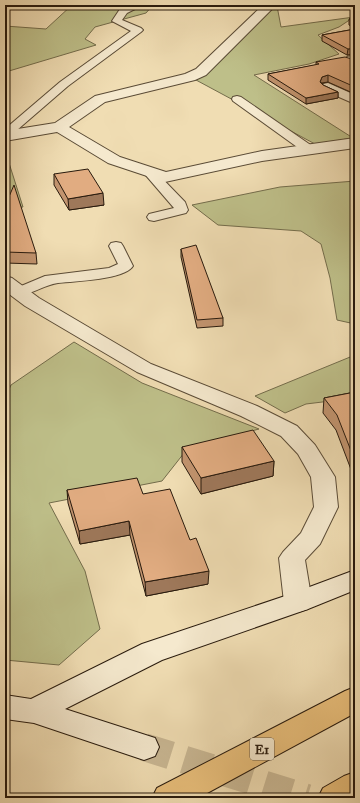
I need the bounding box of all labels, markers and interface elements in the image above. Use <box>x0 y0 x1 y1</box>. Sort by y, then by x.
road number: E1 <box>250 738 274 760</box>

